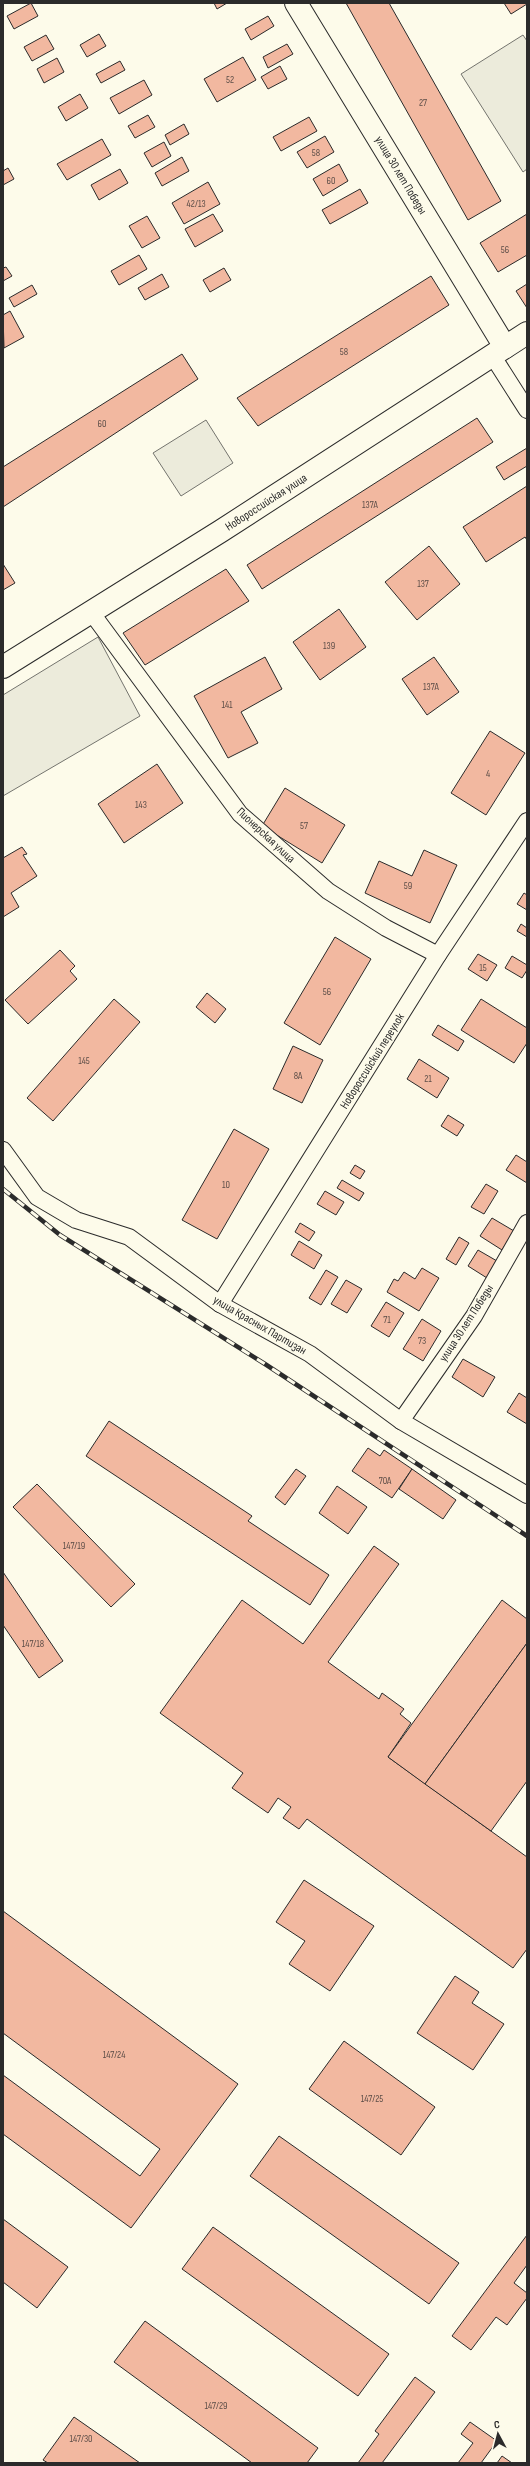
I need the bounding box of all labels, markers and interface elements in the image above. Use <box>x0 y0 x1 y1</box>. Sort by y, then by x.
house number: 52 <box>226 74 234 86</box>
house number: 27 <box>419 97 427 109</box>
street label: улица 30 лет Победы <box>371 133 430 217</box>
house number: 58 <box>312 147 320 159</box>
house number: 60 <box>327 175 335 187</box>
house number: 42/13 <box>186 198 206 210</box>
house number: 56 <box>501 244 509 256</box>
house number: 58 <box>340 346 348 358</box>
house number: 60 <box>98 418 106 430</box>
street label: Новороссийская улица <box>223 470 310 534</box>
house number: 137А <box>362 499 379 511</box>
house number: 137 <box>417 578 429 590</box>
house number: 139 <box>323 640 335 652</box>
house number: 137А <box>423 681 440 693</box>
house number: 141 <box>221 699 233 711</box>
house number: 4 <box>486 768 490 780</box>
house number: 143 <box>135 799 147 811</box>
street label: Пионерская улица <box>233 804 298 867</box>
house number: 57 <box>300 820 308 832</box>
house number: 59 <box>404 880 412 892</box>
house number: 15 <box>479 962 487 974</box>
house number: 56 <box>323 986 331 998</box>
street label: Новороссийский переулок <box>337 1010 408 1112</box>
house number: 145 <box>78 1055 90 1067</box>
house number: 8А <box>294 1070 303 1082</box>
house number: 21 <box>424 1073 432 1085</box>
house number: 10 <box>222 1179 230 1191</box>
street label: улица 30 лет Победы <box>436 1282 497 1365</box>
street label: улица Красных Партизан <box>210 1293 309 1358</box>
house number: 71 <box>383 1314 391 1326</box>
house number: 73 <box>418 1335 426 1347</box>
house number: 70А <box>379 1475 392 1487</box>
house number: 147/19 <box>63 1540 85 1552</box>
house number: 147/18 <box>22 1638 44 1650</box>
house number: 147/24 <box>103 2049 125 2061</box>
house number: 147/25 <box>361 2093 383 2105</box>
house number: 147/29 <box>205 2400 228 2412</box>
north arrow <box>478 2414 518 2454</box>
text: С <box>493 2418 501 2431</box>
house number: 147/30 <box>69 2433 93 2445</box>

